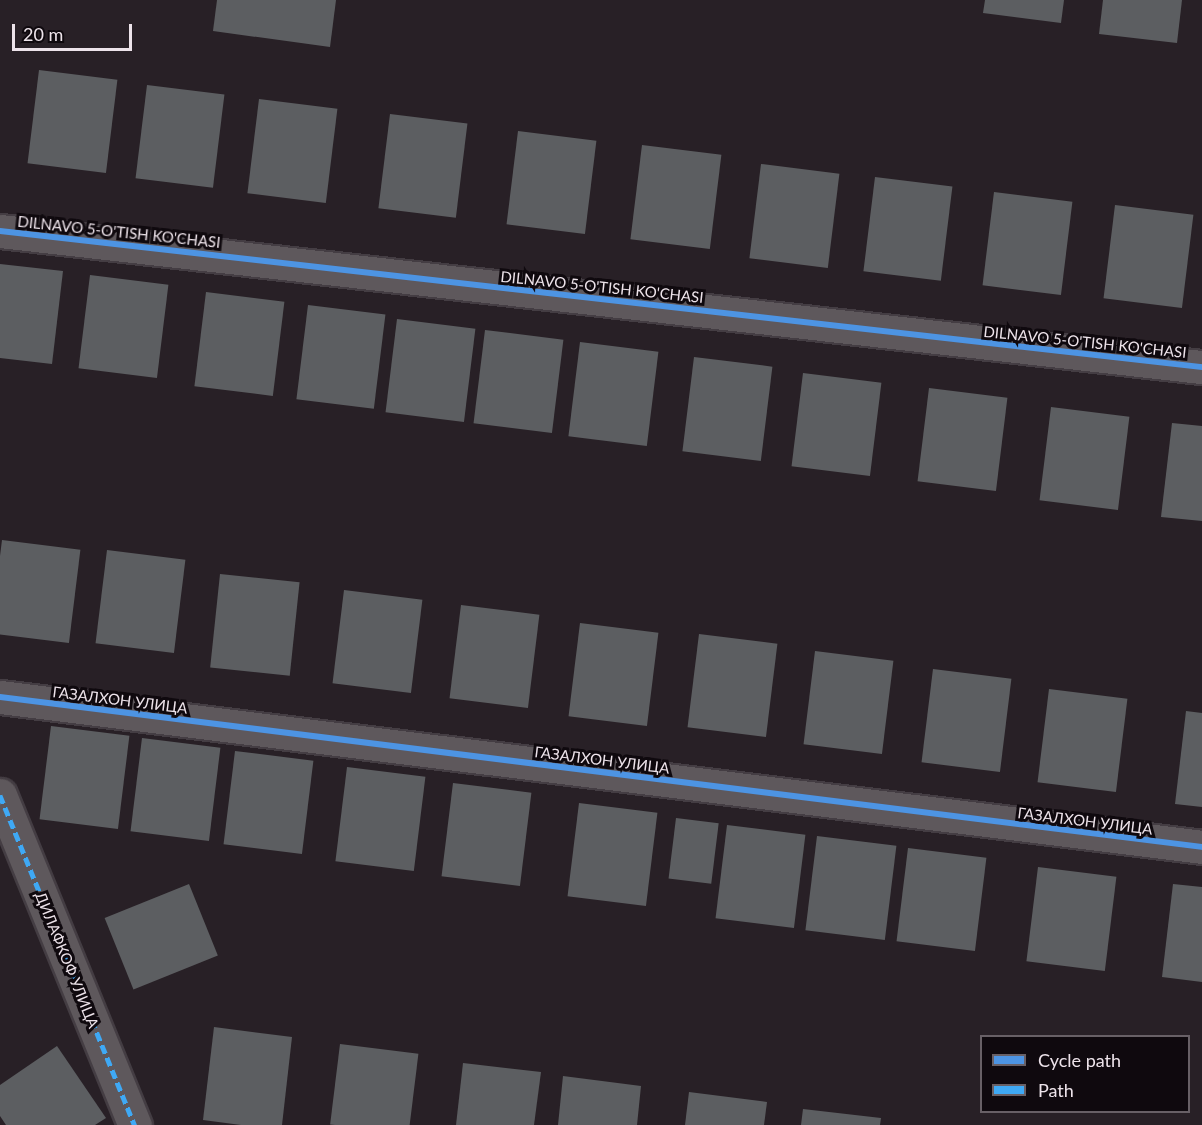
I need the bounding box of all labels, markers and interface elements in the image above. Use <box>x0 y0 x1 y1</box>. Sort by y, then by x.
scale bar <box>15 12 135 50</box>
text: 20 m <box>23 23 63 45</box>
street label: DILNAVO 5-O'TISH KO'CHASI <box>17 212 221 252</box>
street label: DILNAVO 5-O'TISH KO'CHASI <box>500 267 704 307</box>
street label: DILNAVO 5-O'TISH KO'CHASI <box>983 322 1187 362</box>
street label: ГАЗАЛХОН УЛИЦА <box>51 683 189 717</box>
street label: ГАЗАЛХОН УЛИЦА <box>533 743 671 777</box>
street label: ГАЗАЛХОН УЛИЦА <box>1016 804 1154 838</box>
street label: ДИЛАФКОФ УЛИЦА <box>31 889 103 1031</box>
legend <box>980 1035 1190 1113</box>
text: Cycle path <box>1038 1049 1121 1071</box>
text: Path <box>1038 1079 1074 1101</box>

